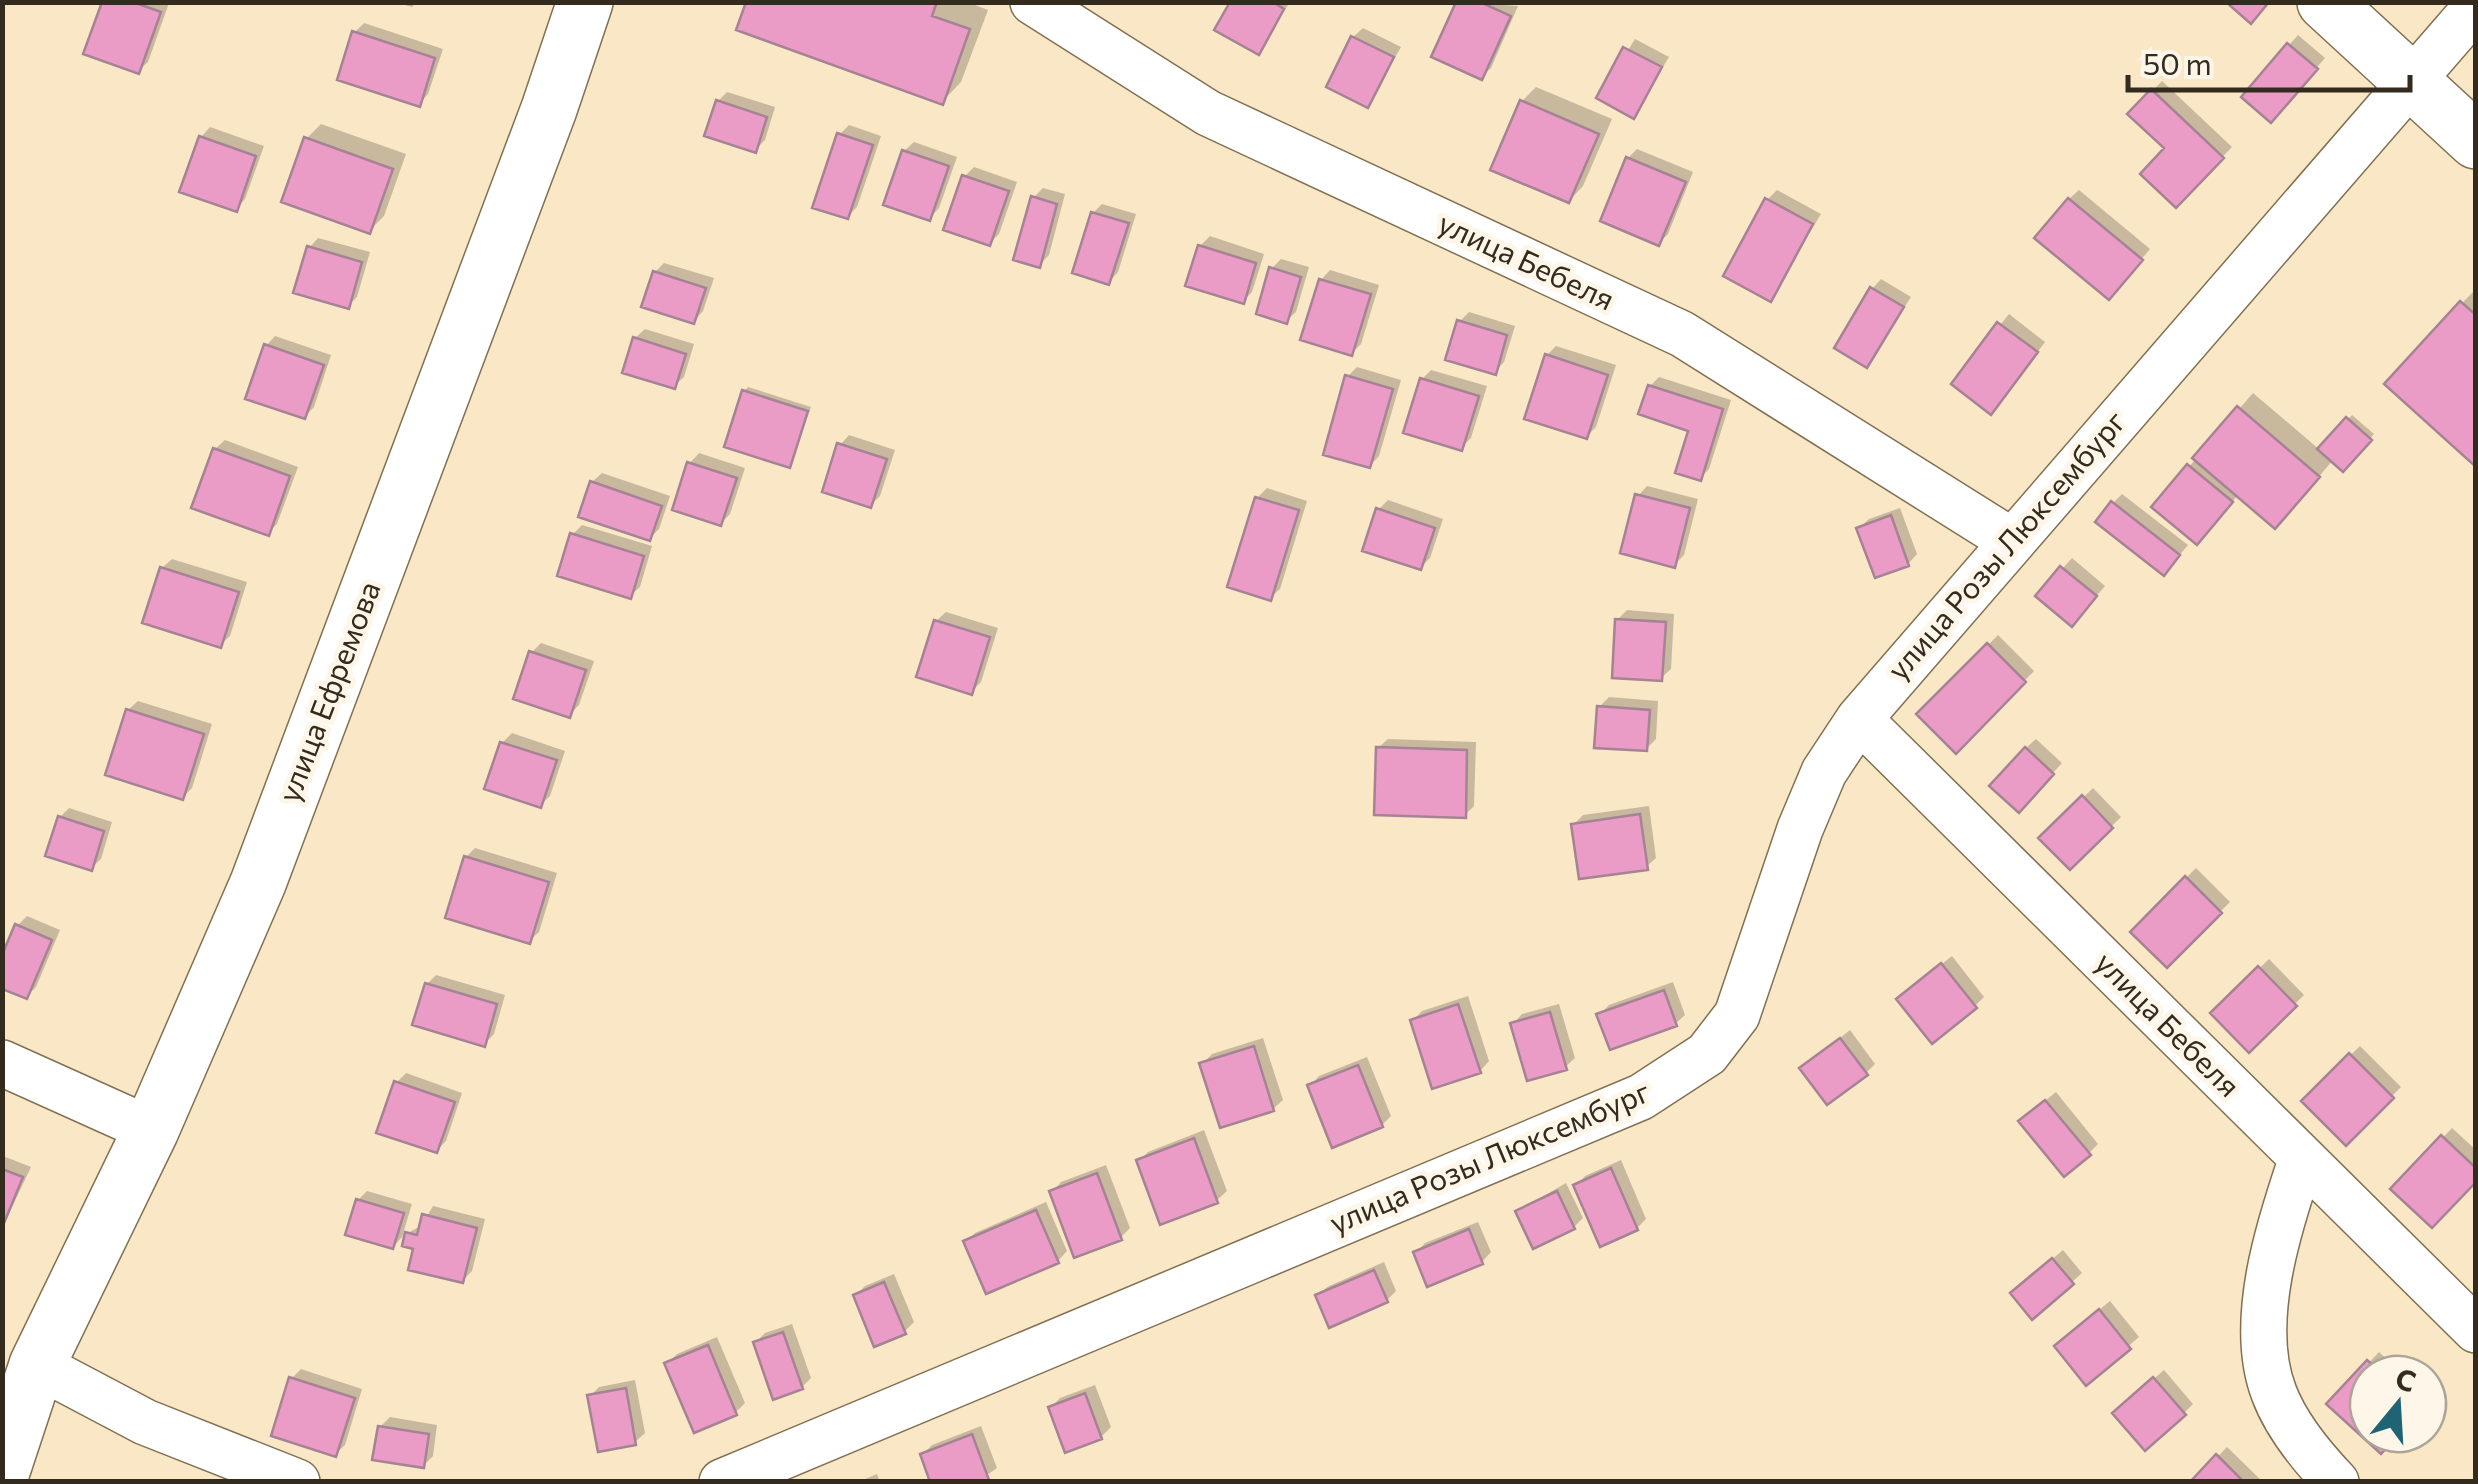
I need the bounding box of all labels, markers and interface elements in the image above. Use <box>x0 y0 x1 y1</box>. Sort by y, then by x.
scale bar <box>2128 30 2410 92</box>
text: 50 m <box>2143 44 2212 81</box>
street label: улица Бебеля <box>1433 203 1621 317</box>
street label: улица Розы Люксембург <box>1878 402 2132 686</box>
street label: улица Ефремова <box>269 576 387 807</box>
street label: улица Бебеля <box>2089 943 2249 1103</box>
street label: улица Розы Люксембург <box>1323 1071 1655 1240</box>
north arrow <box>2348 1354 2448 1454</box>
text: С <box>2392 1360 2420 1398</box>

